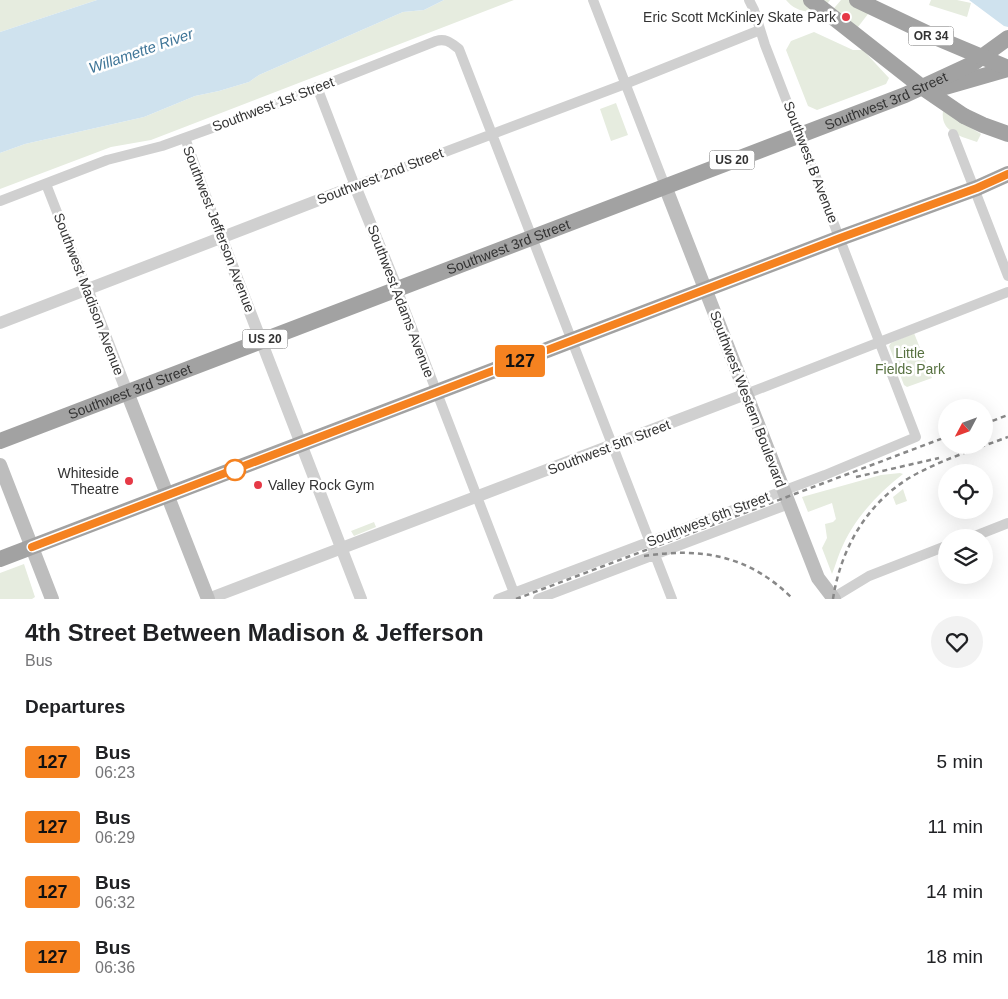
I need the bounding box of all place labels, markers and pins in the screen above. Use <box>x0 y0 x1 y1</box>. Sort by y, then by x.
place label: Eric Scott McKinley Skate Park <box>643 9 837 25</box>
marker: Eric Scott McKinley Skate Park <box>840 11 852 23</box>
unlabelled marker <box>224 459 246 481</box>
place label: Whiteside Theatre <box>58 465 119 497</box>
marker: Whiteside Theatre <box>123 475 135 487</box>
place label: Valley Rock Gym <box>268 477 374 493</box>
marker: Valley Rock Gym <box>252 479 264 491</box>

